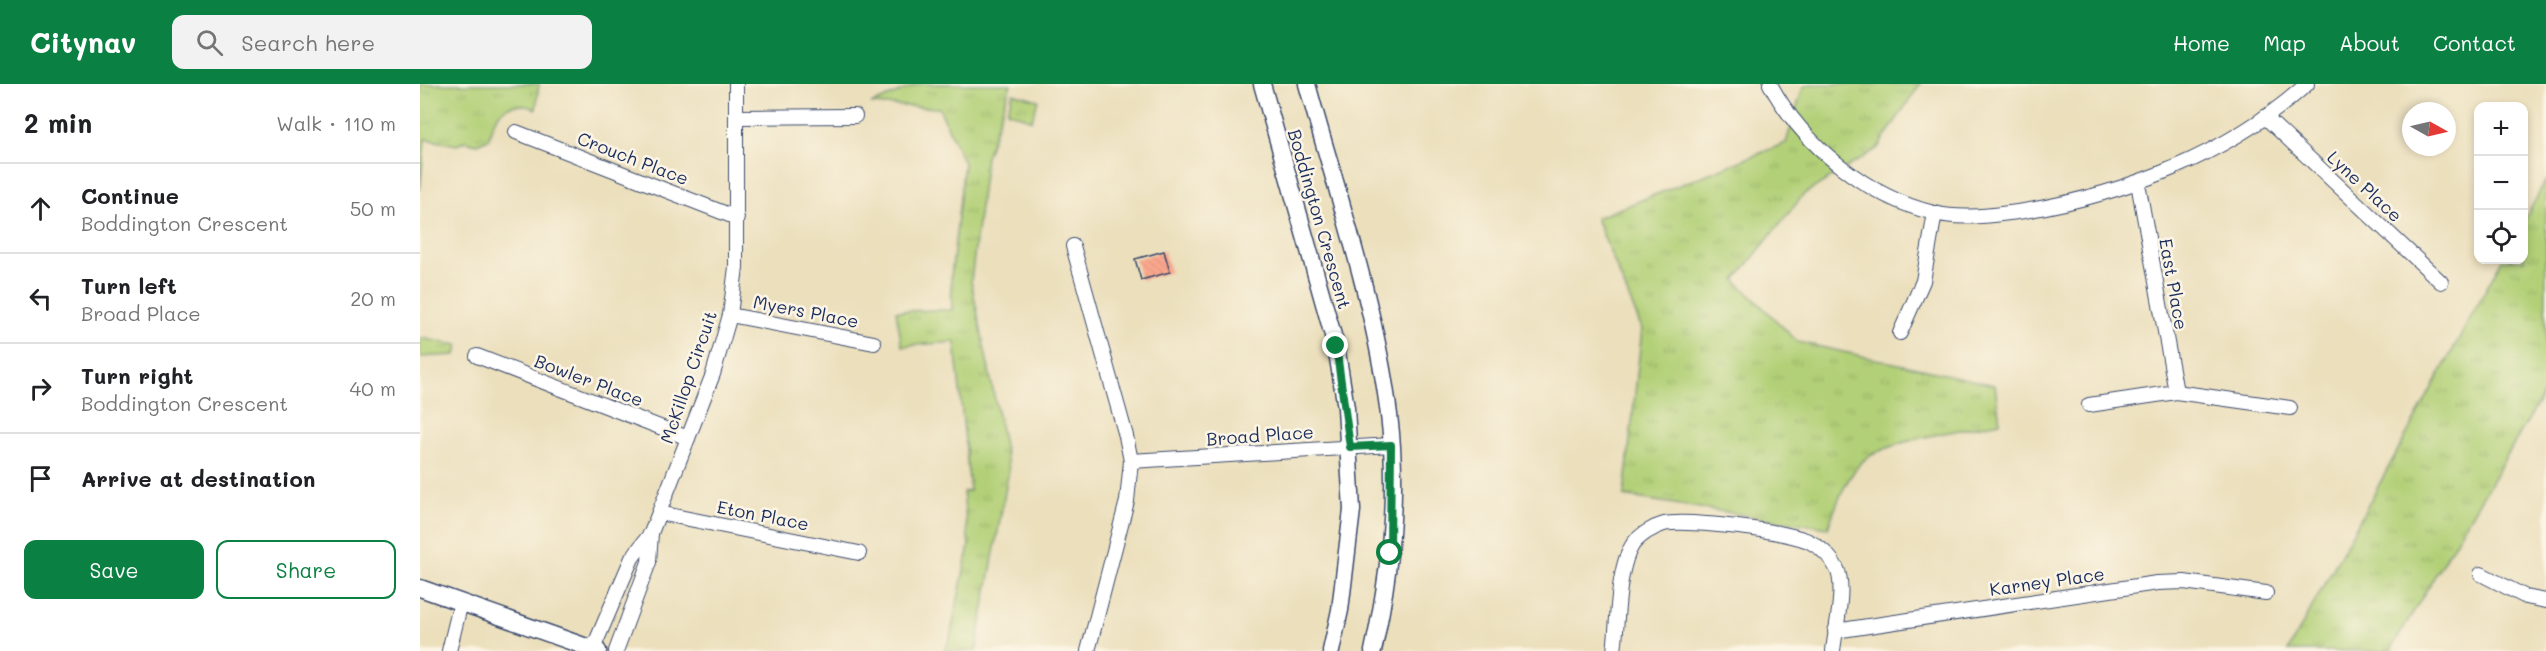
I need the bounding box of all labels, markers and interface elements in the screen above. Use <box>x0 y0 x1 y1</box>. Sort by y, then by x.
search box <box>172 15 592 69</box>
text: Citynav <box>30 24 136 60</box>
icon: search <box>193 26 226 59</box>
text: Search here <box>241 28 375 57</box>
text: Home <box>2173 29 2230 56</box>
text: Map <box>2263 29 2306 56</box>
text: About <box>2339 29 2400 56</box>
text: Contact <box>2433 29 2516 56</box>
north arrow <box>2402 102 2456 156</box>
map controls <box>2474 102 2528 264</box>
button: + <box>2474 102 2528 156</box>
text: 2 min <box>24 106 92 140</box>
text: Walk · 110 m <box>276 110 396 136</box>
street label: Crouch Place <box>574 126 692 190</box>
street label: Boddington Crescent <box>1283 126 1357 312</box>
street label: Lyne Place <box>2322 145 2408 227</box>
button: − <box>2474 156 2528 210</box>
text: Continue <box>81 181 179 210</box>
icon: ahead <box>24 192 57 225</box>
text: 50 m <box>350 195 396 221</box>
text: Boddington Crescent <box>81 210 288 236</box>
button: locate <box>2474 210 2528 264</box>
street label: East Place <box>2154 236 2194 332</box>
text: Turn left <box>81 271 177 300</box>
icon: left <box>24 282 57 315</box>
text: 20 m <box>350 285 396 311</box>
street label: Myers Place <box>751 289 861 333</box>
text: Broad Place <box>81 300 201 326</box>
street label: McKillop Circuit <box>654 307 722 447</box>
route end <box>1322 332 1348 358</box>
street label: Bowler Place <box>531 348 647 412</box>
text: Turn right <box>81 361 193 390</box>
icon: right <box>24 372 57 405</box>
text: 40 m <box>350 375 396 401</box>
text: Boddington Crescent <box>81 390 288 416</box>
street label: Broad Place <box>1205 419 1315 451</box>
icon: arrive <box>24 462 57 495</box>
text: Arrive at destination <box>81 464 316 493</box>
street label: Eton Place <box>715 494 811 536</box>
route start <box>1376 539 1402 565</box>
button: Save <box>24 540 204 599</box>
button: Share <box>216 540 396 599</box>
street label: Karney Place <box>1988 561 2106 601</box>

